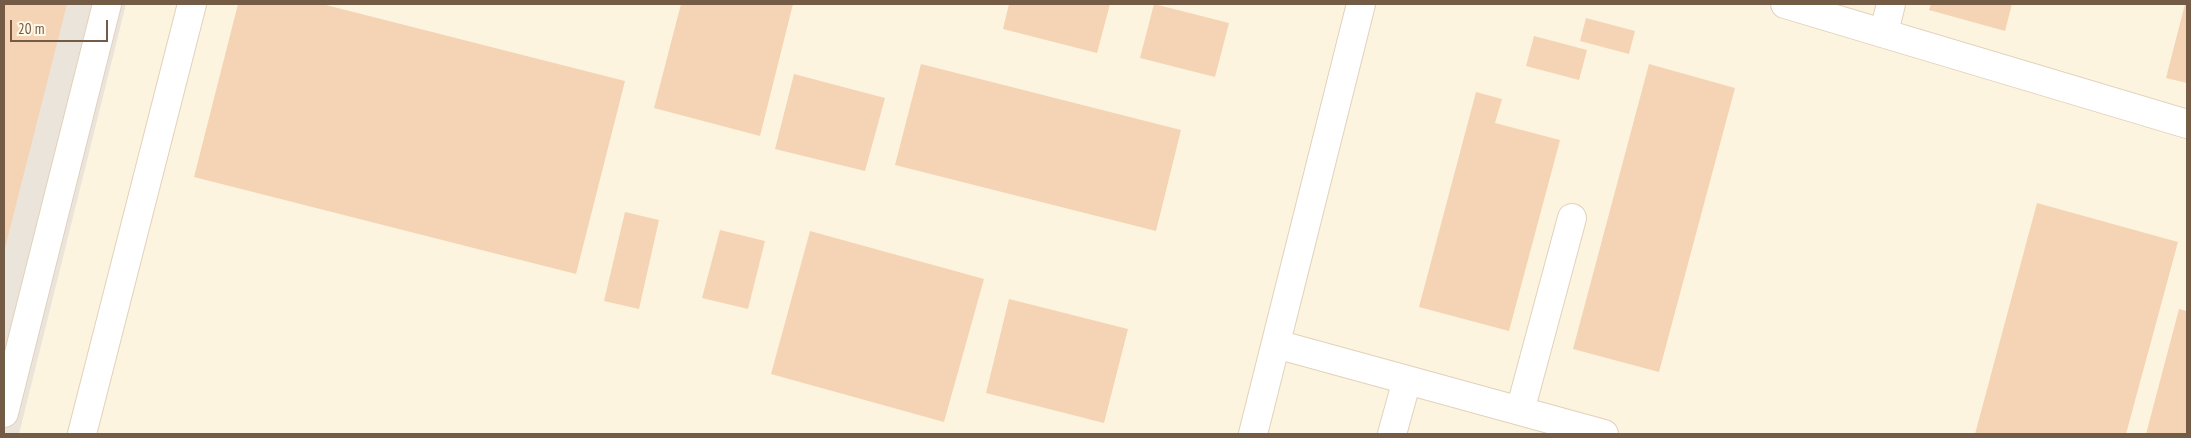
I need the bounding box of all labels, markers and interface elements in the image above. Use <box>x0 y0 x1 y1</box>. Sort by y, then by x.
scale bar <box>12 10 110 42</box>
text: 20 m <box>18 19 44 38</box>

